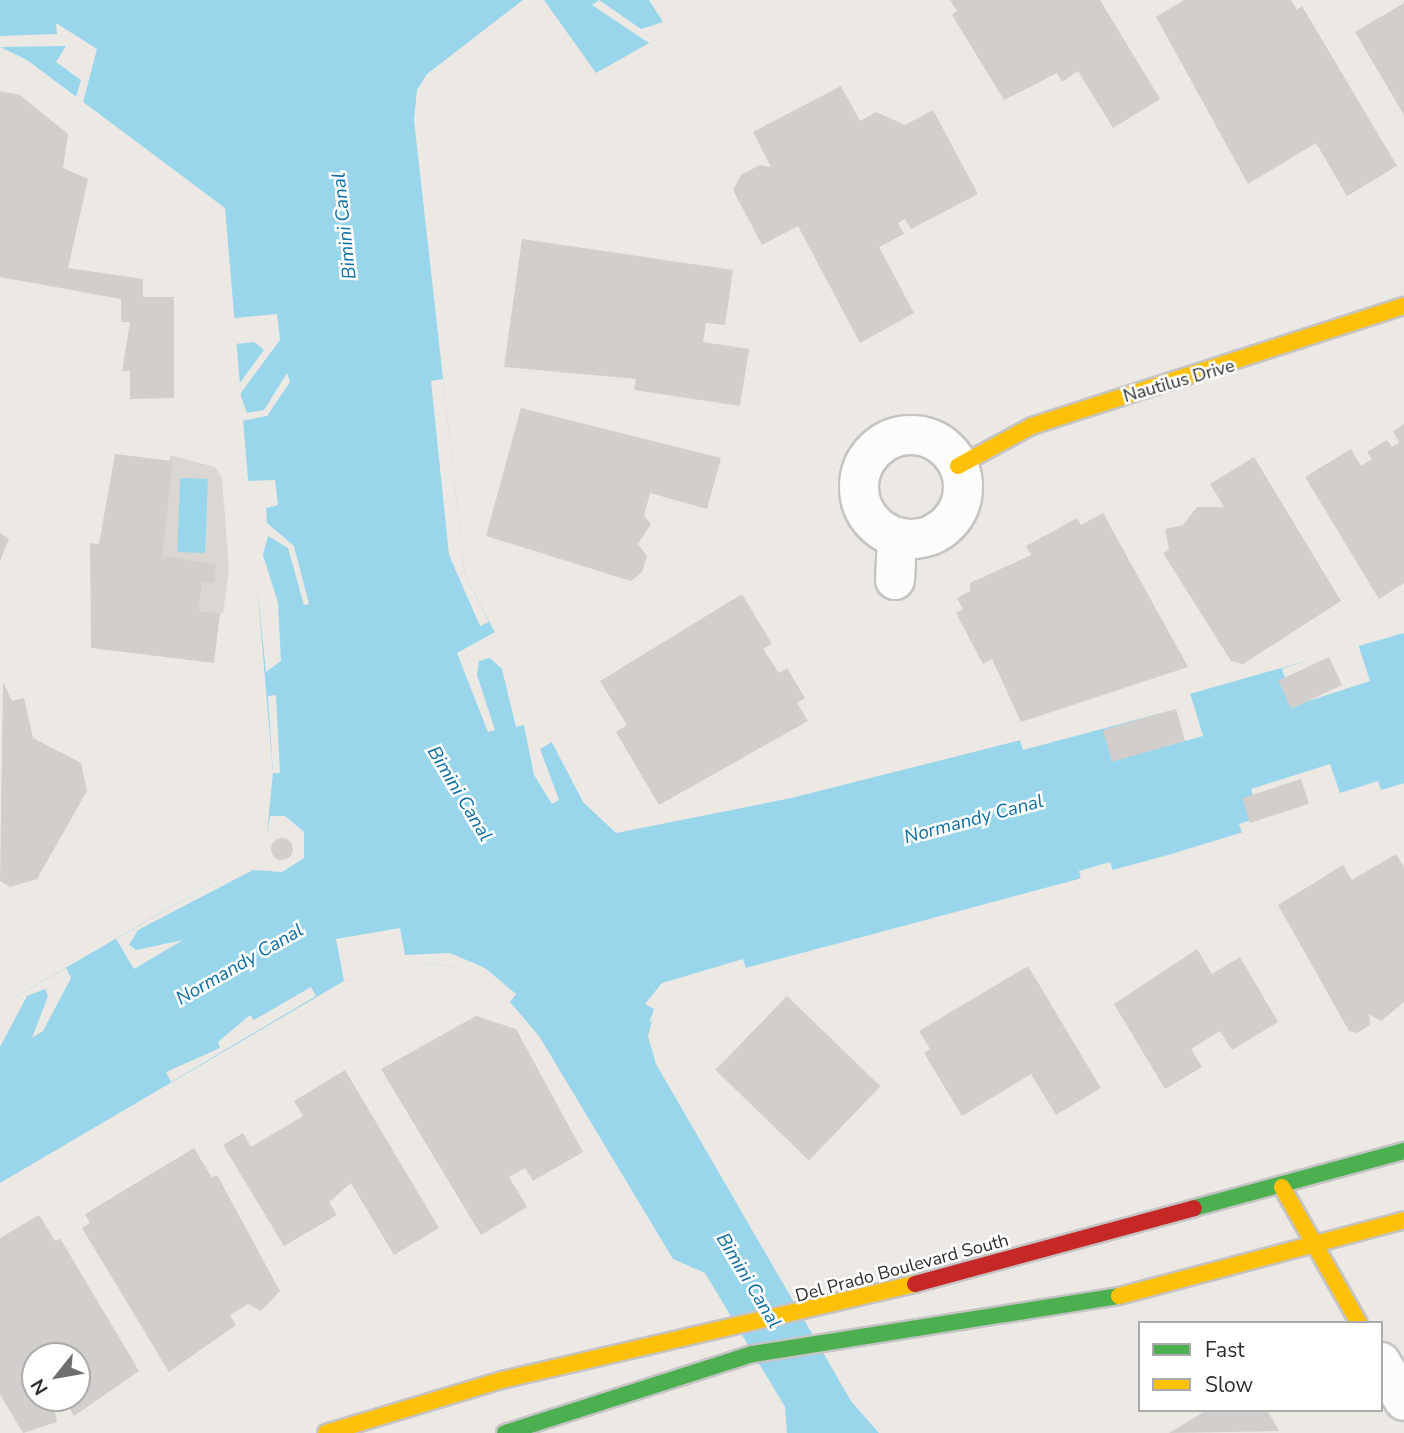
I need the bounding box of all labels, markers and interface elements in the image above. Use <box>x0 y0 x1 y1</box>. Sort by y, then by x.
water label: Bimini Canal <box>328 172 362 280</box>
street label: Nautilus Drive <box>1121 355 1237 407</box>
water label: Bimini Canal <box>422 742 496 846</box>
water label: Normandy Canal <box>902 790 1046 850</box>
water label: Normandy Canal <box>172 919 308 1011</box>
water label: Bimini Canal <box>711 1229 785 1333</box>
street label: Del Prado Boulevard South <box>793 1229 1011 1307</box>
legend <box>1138 1321 1383 1412</box>
text: Fast <box>1205 1336 1245 1364</box>
north arrow <box>21 1342 91 1412</box>
text: Slow <box>1205 1371 1253 1399</box>
text: N <box>25 1374 55 1400</box>

